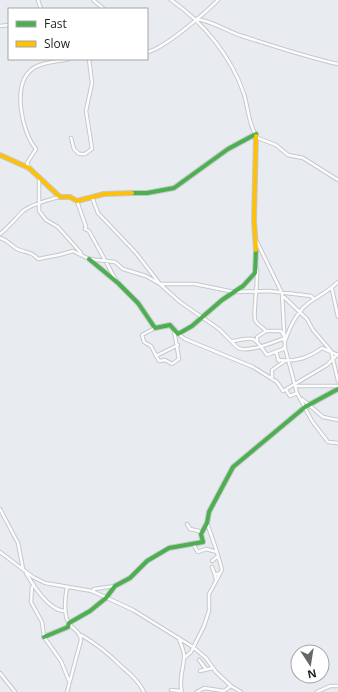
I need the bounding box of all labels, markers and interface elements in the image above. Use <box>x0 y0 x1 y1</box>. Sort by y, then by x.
legend <box>8 8 148 60</box>
text: Fast <box>44 15 67 32</box>
text: Slow <box>44 35 71 52</box>
north arrow <box>290 644 330 684</box>
text: N <box>306 666 318 683</box>

